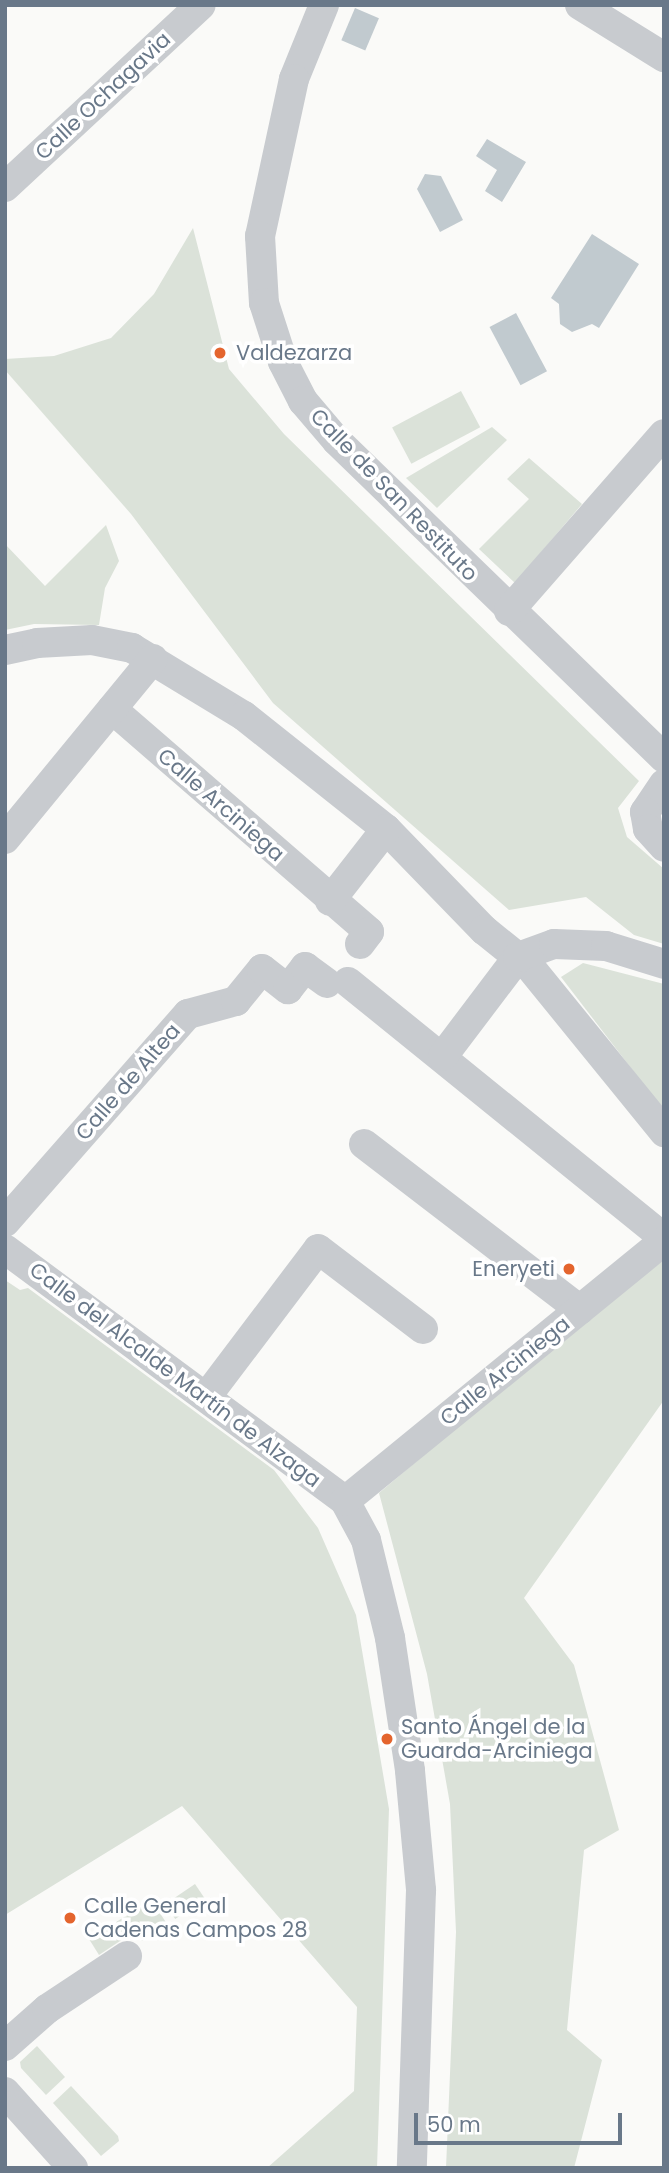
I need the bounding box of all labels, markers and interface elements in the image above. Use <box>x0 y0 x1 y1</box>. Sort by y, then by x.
street label: Calle Ochagavia <box>30 27 176 165</box>
place label: Valdezarza <box>236 340 352 366</box>
marker: Valdezarza <box>210 343 230 363</box>
street label: Calle de San Restituto <box>305 404 483 586</box>
street label: Calle Arciniega <box>153 743 289 867</box>
street label: Calle de Altea <box>70 1019 186 1145</box>
place label: Eneryeti <box>472 1256 555 1282</box>
street label: Calle del Alcalde Martín de Alzaga <box>25 1257 325 1493</box>
marker: Eneryeti <box>561 1261 577 1277</box>
street label: Calle Arciniega <box>435 1311 575 1431</box>
place label: Santo Ángel de la Guarda-Arciniega <box>401 1714 593 1764</box>
marker: Santo Ángel de la Guarda-Arciniega <box>379 1731 395 1747</box>
place label: Calle General Cadenas Campos 28 <box>84 1893 307 1943</box>
marker: Calle General Cadenas Campos 28 <box>62 1910 78 1926</box>
scale bar <box>417 2100 625 2144</box>
text: 50 m <box>427 2110 481 2139</box>

